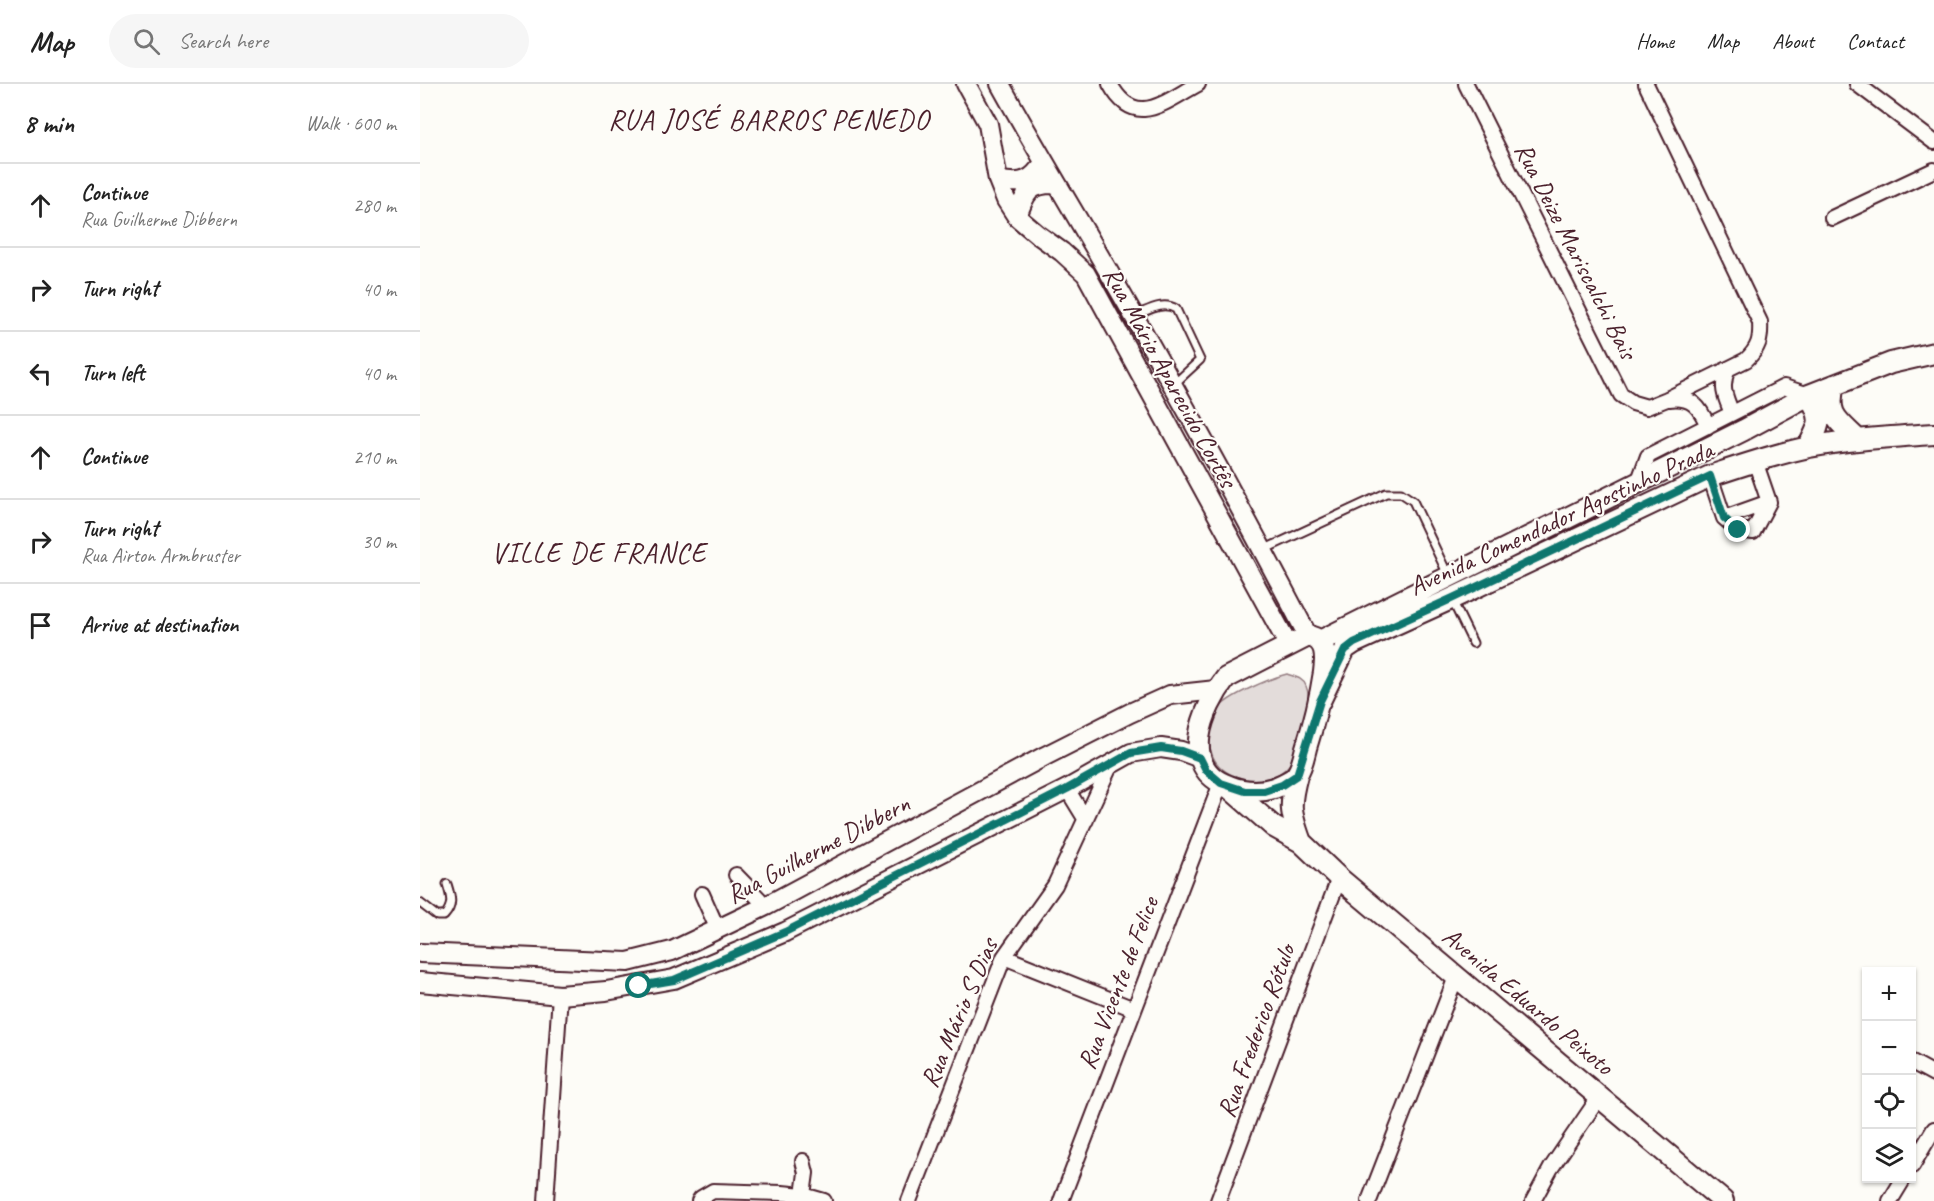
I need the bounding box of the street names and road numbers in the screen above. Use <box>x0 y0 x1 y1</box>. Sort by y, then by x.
street label: Rua Deize Mariscalchi Bais <box>1507 137 1646 367</box>
street label: Rua Mário Aparecido Cortês <box>1096 261 1245 495</box>
street label: Avenida Comendador Agostinho Prada <box>1404 432 1720 603</box>
street label: Rua Guilherme Dibbern <box>721 787 915 911</box>
street label: Rua Vicente de Felice <box>1070 891 1167 1074</box>
street label: Avenida Eduardo Peixoto <box>1436 920 1622 1083</box>
street label: Rua Mário S Dias <box>913 932 1006 1092</box>
street label: Rua Frederico Rótulo <box>1209 937 1304 1122</box>

